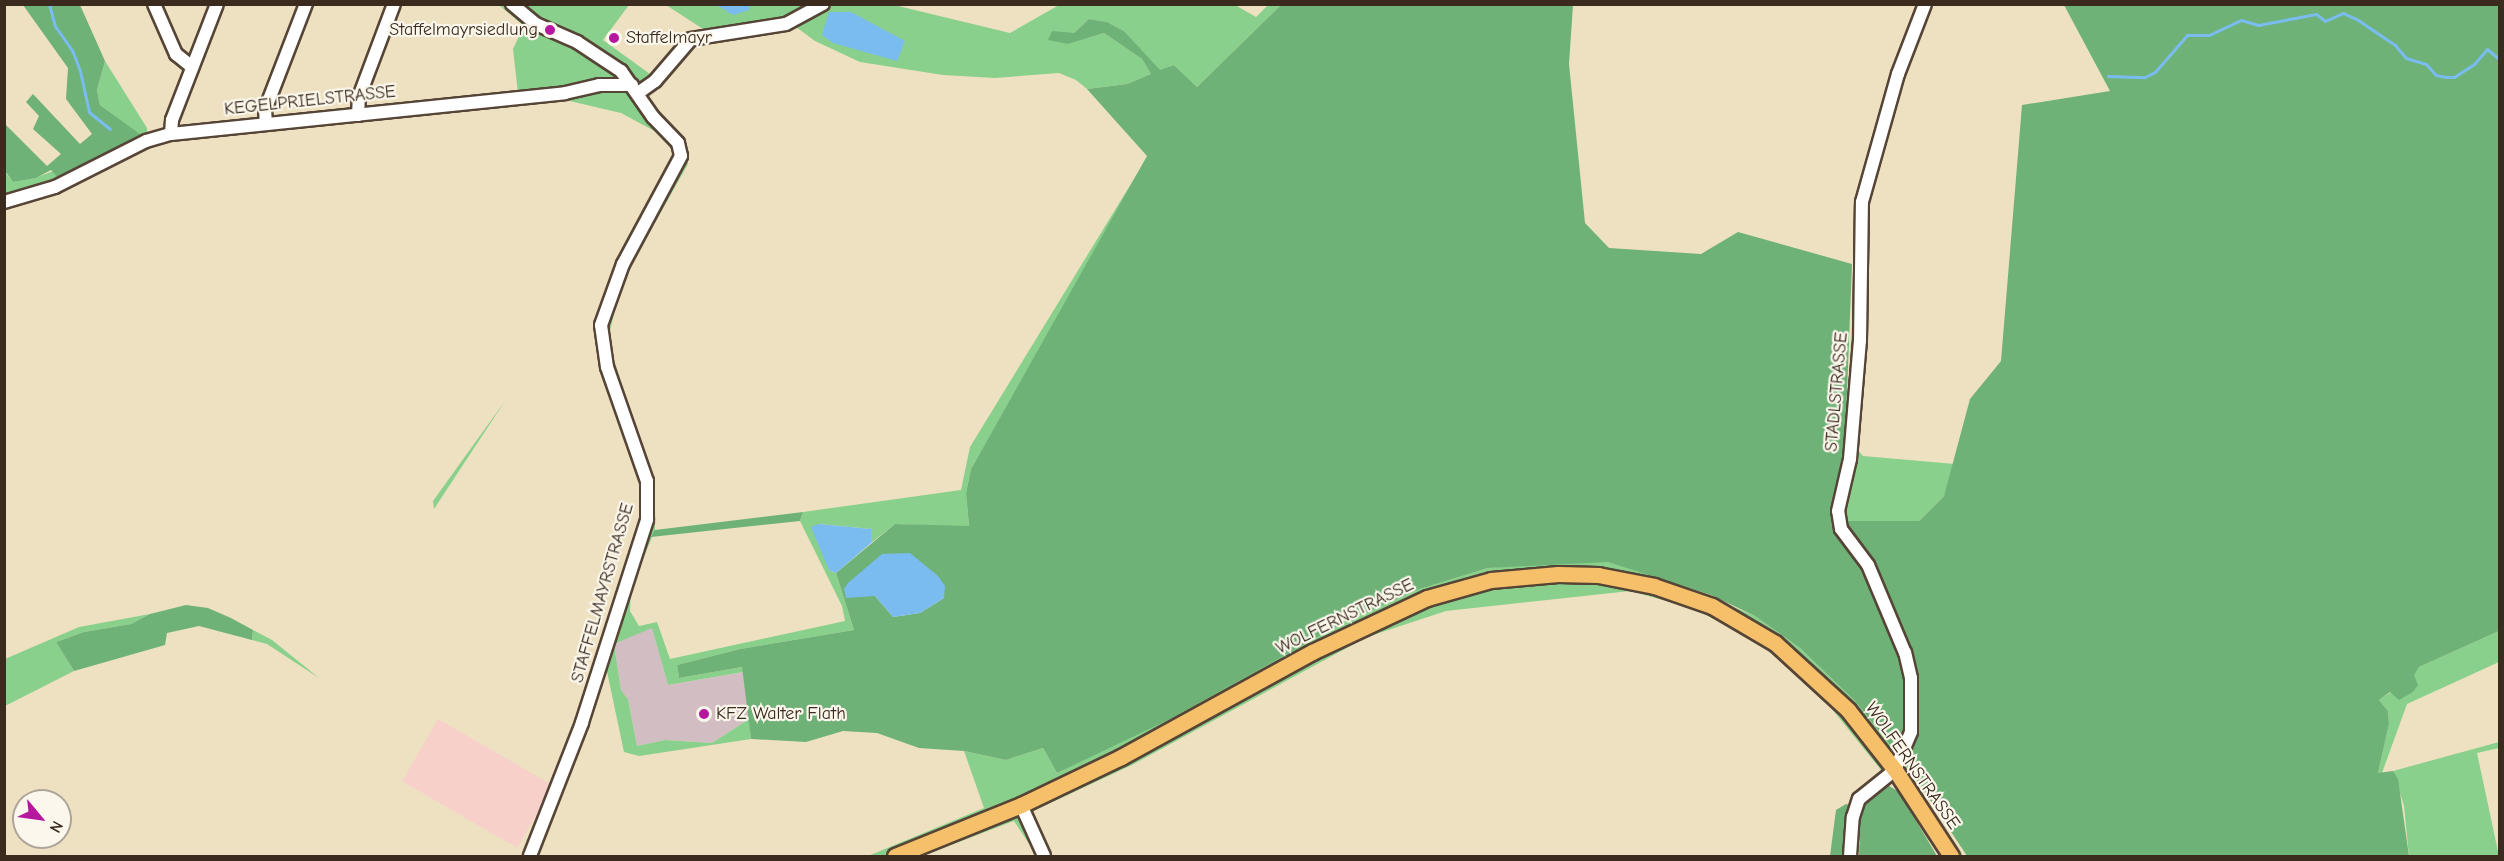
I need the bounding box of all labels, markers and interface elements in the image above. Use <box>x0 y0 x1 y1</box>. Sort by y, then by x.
place label: Staffelmayrsiedlung <box>389 19 538 41</box>
marker: Staffelmayrsiedlung <box>543 23 557 37</box>
place label: Staffelmayr <box>626 27 712 49</box>
marker: Staffelmayr <box>607 31 621 45</box>
street label: KEGELPRIELSTRASSE <box>223 81 397 121</box>
street label: STADLSTRASSE <box>1821 331 1853 453</box>
street label: STAFFELMAYRSTRASSE <box>567 501 639 685</box>
street label: WOLFERNSTRASSE <box>1273 574 1417 660</box>
street label: WOLFERNSTRASSE <box>1860 698 1964 834</box>
place label: KFZ Walter Flath <box>716 703 846 725</box>
marker: KFZ Walter Flath <box>697 707 711 721</box>
north arrow <box>12 789 72 849</box>
text: N <box>46 818 66 836</box>

